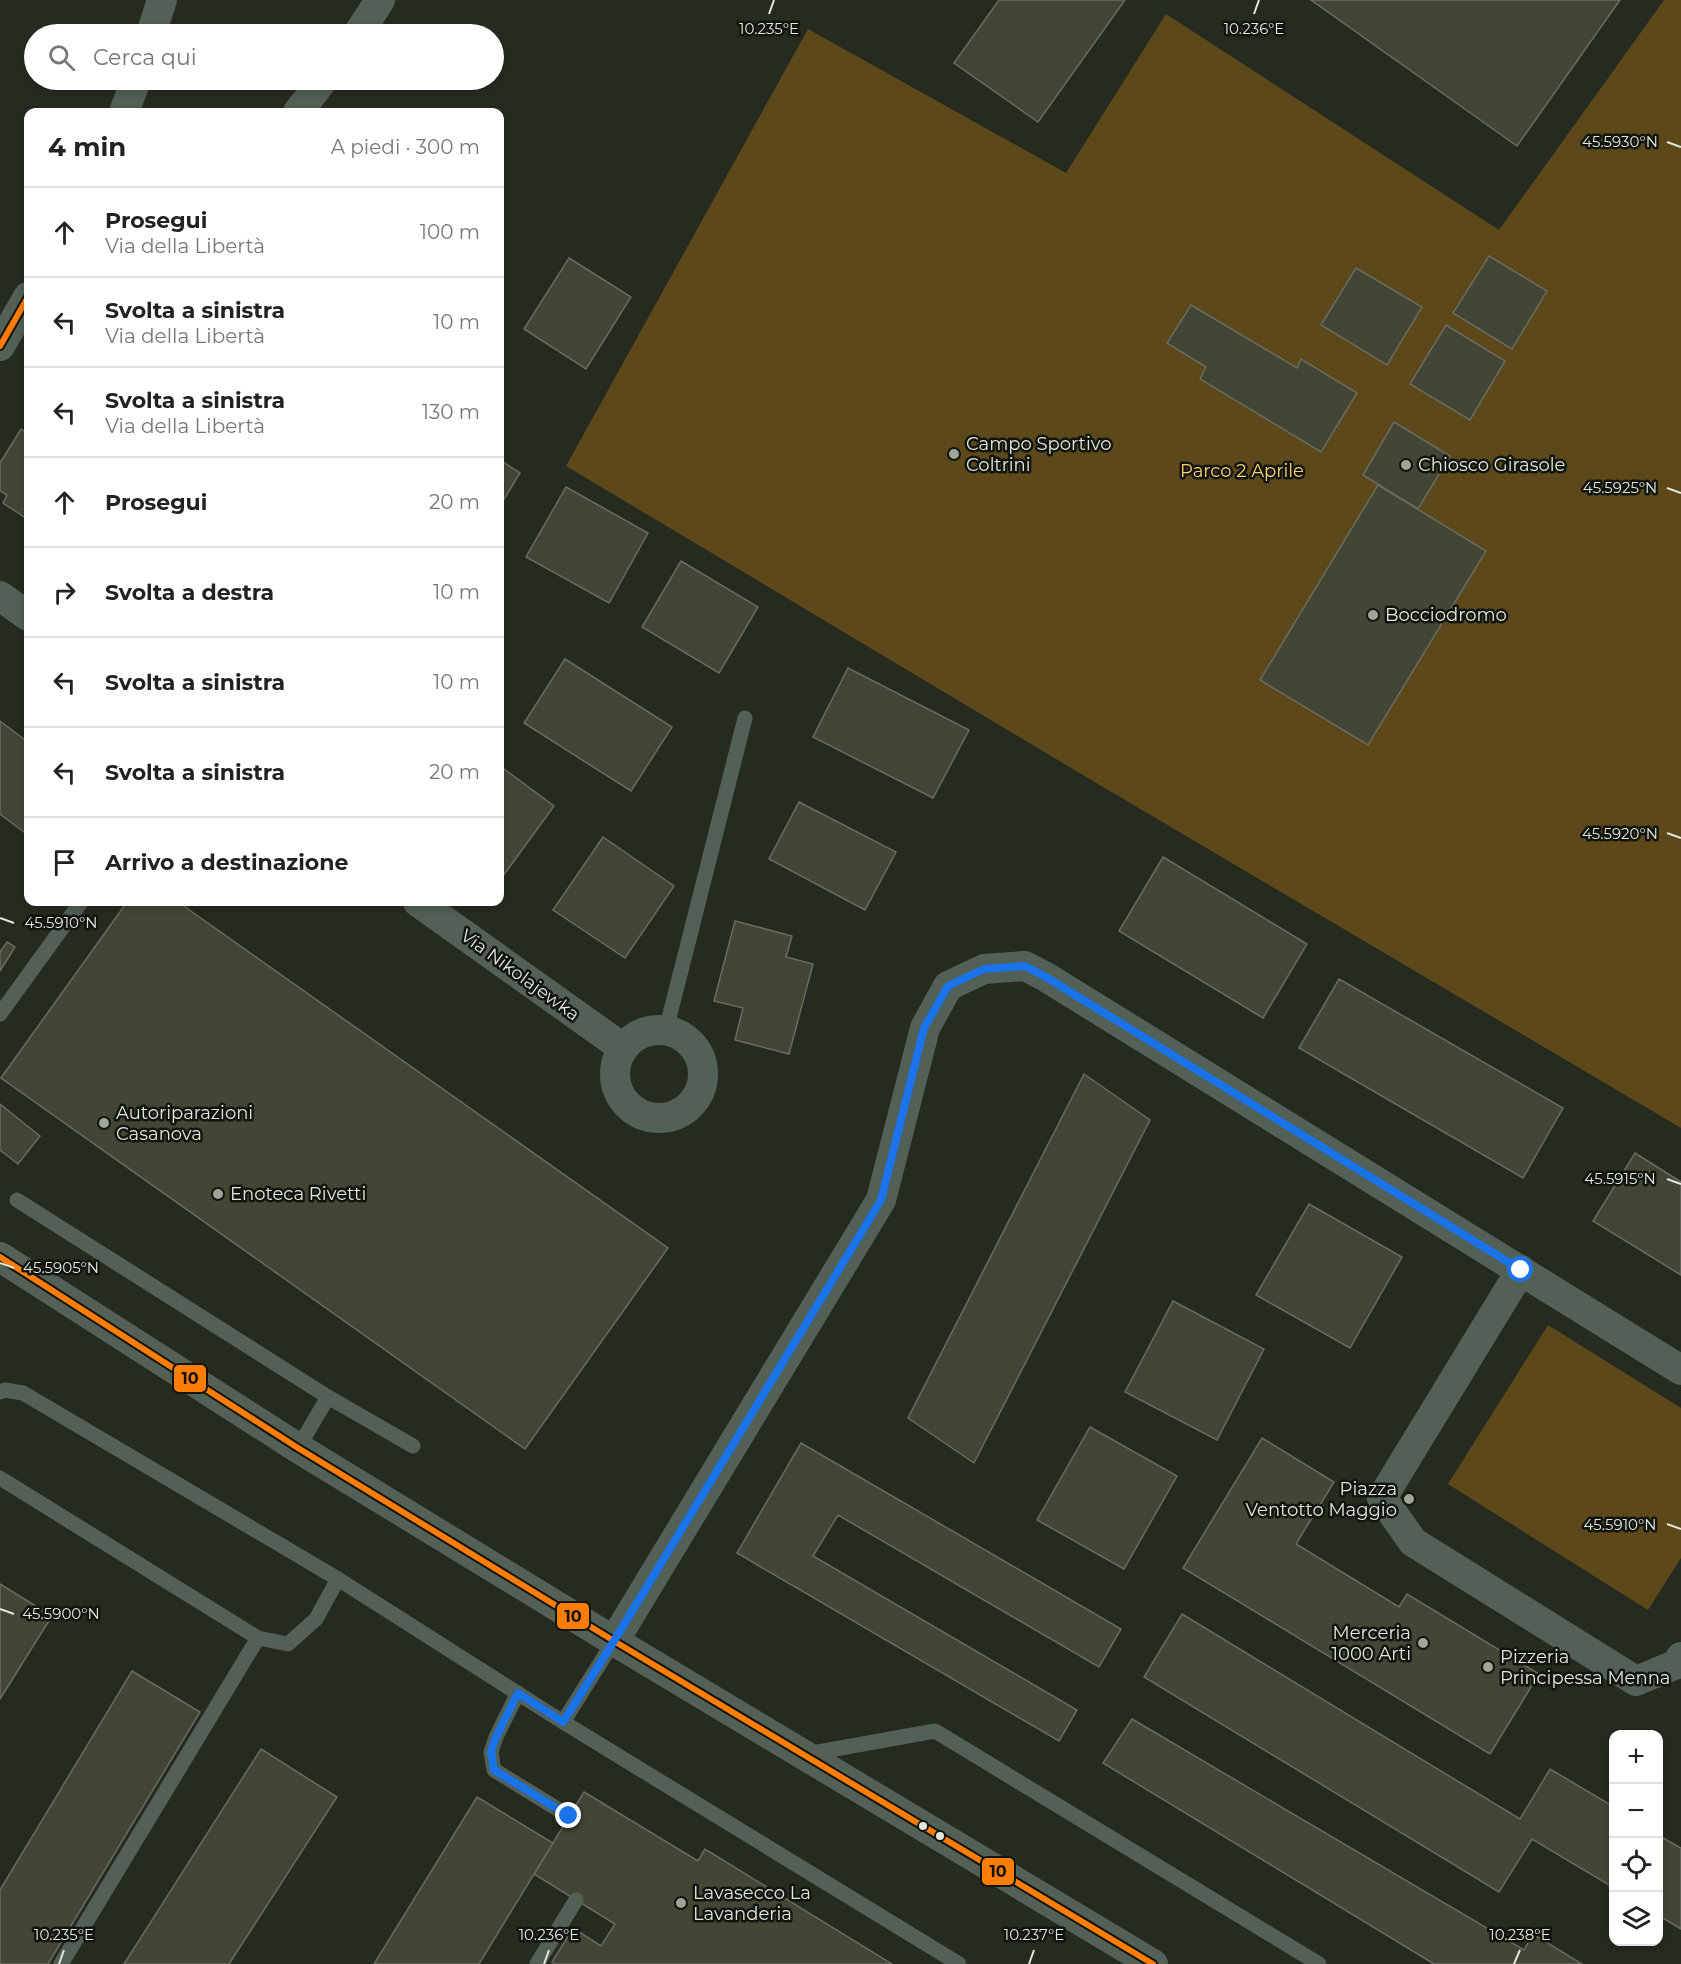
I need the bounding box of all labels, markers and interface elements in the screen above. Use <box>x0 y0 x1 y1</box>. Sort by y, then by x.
text: 10.235°E <box>739 19 799 38</box>
text: 10.236°E <box>1224 19 1284 38</box>
search box <box>24 24 504 90</box>
icon: search <box>45 41 78 74</box>
text: Cerca qui <box>93 44 197 71</box>
text: 4 min <box>48 131 126 163</box>
text: 45.5930°N <box>1582 132 1658 151</box>
text: A piedi · 300 m <box>331 135 480 159</box>
text: Prosegui <box>105 207 207 234</box>
icon: ahead <box>48 216 81 249</box>
text: 100 m <box>420 220 480 244</box>
text: Via della Libertà <box>105 234 265 258</box>
text: Svolta a sinistra <box>105 297 285 324</box>
icon: left <box>48 306 81 339</box>
text: 10 m <box>433 310 480 334</box>
text: Via della Libertà <box>105 324 265 348</box>
text: Svolta a sinistra <box>105 387 285 414</box>
icon: left <box>48 396 81 429</box>
text: 130 m <box>422 400 480 424</box>
text: Via della Libertà <box>105 414 265 438</box>
place label: Campo Sportivo Coltrini <box>966 433 1112 476</box>
marker: Campo Sportivo Coltrini <box>947 447 961 461</box>
place label: Chiosco Girasole <box>1418 454 1566 476</box>
marker: Chiosco Girasole <box>1399 458 1413 472</box>
park label: Parco 2 Aprile <box>1180 460 1304 482</box>
text: 45.5925°N <box>1583 478 1657 497</box>
icon: ahead <box>48 486 81 519</box>
text: Prosegui <box>105 489 207 516</box>
text: 20 m <box>429 490 480 514</box>
icon: right <box>48 576 81 609</box>
text: Svolta a destra <box>105 579 274 606</box>
text: 10 m <box>433 580 480 604</box>
place label: Bocciodromo <box>1385 604 1507 626</box>
marker: Bocciodromo <box>1366 608 1380 622</box>
icon: left <box>48 666 81 699</box>
text: Svolta a sinistra <box>105 669 285 696</box>
text: 10 m <box>433 670 480 694</box>
icon: left <box>48 756 81 789</box>
text: Svolta a sinistra <box>105 759 285 786</box>
text: 20 m <box>429 760 480 784</box>
text: 45.5920°N <box>1582 824 1658 843</box>
icon: arrive <box>48 846 81 879</box>
text: Arrivo a destinazione <box>105 849 348 876</box>
text: 45.5910°N <box>24 913 98 932</box>
street label: Via Nikolajewka <box>456 924 584 1026</box>
place label: Autoriparazioni Casanova <box>116 1102 253 1145</box>
marker: Autoriparazioni Casanova <box>97 1116 111 1130</box>
text: 45.5915°N <box>1584 1169 1656 1188</box>
place label: Enoteca Rivetti <box>230 1183 366 1205</box>
marker: Enoteca Rivetti <box>211 1187 225 1201</box>
route start <box>1507 1256 1533 1282</box>
text: 45.5905°N <box>23 1258 99 1277</box>
line badge: 10 <box>173 1364 207 1393</box>
text: 10 <box>181 1369 199 1388</box>
place label: Piazza Ventotto Maggio <box>1246 1478 1397 1521</box>
marker: Piazza Ventotto Maggio <box>1402 1492 1416 1506</box>
text: 45.5910°N <box>1583 1515 1657 1534</box>
line badge: 10 <box>556 1602 590 1630</box>
text: 45.5900°N <box>22 1604 100 1623</box>
text: 10 <box>564 1607 582 1626</box>
place label: Merceria 1000 Arti <box>1331 1622 1411 1665</box>
marker: Merceria 1000 Arti <box>1416 1636 1430 1650</box>
place label: Pizzeria Principessa Menna <box>1500 1646 1670 1689</box>
marker: Pizzeria Principessa Menna <box>1481 1660 1495 1674</box>
map controls <box>1609 1730 1663 1946</box>
button: + <box>1609 1730 1663 1784</box>
button: − <box>1609 1784 1663 1838</box>
route end <box>555 1802 581 1828</box>
unlabelled marker <box>917 1820 929 1832</box>
unlabelled marker <box>934 1830 946 1842</box>
button: locate <box>1609 1838 1663 1892</box>
line badge: 10 <box>981 1857 1015 1886</box>
text: 10 <box>989 1862 1007 1881</box>
place label: Lavasecco La Lavanderia <box>693 1882 811 1925</box>
button: layers <box>1609 1892 1663 1946</box>
marker: Lavasecco La Lavanderia <box>674 1896 688 1910</box>
text: 10.235°E <box>34 1925 94 1944</box>
text: 10.236°E <box>519 1925 579 1944</box>
text: 10.237°E <box>1004 1925 1064 1944</box>
text: 10.238°E <box>1489 1925 1551 1944</box>

